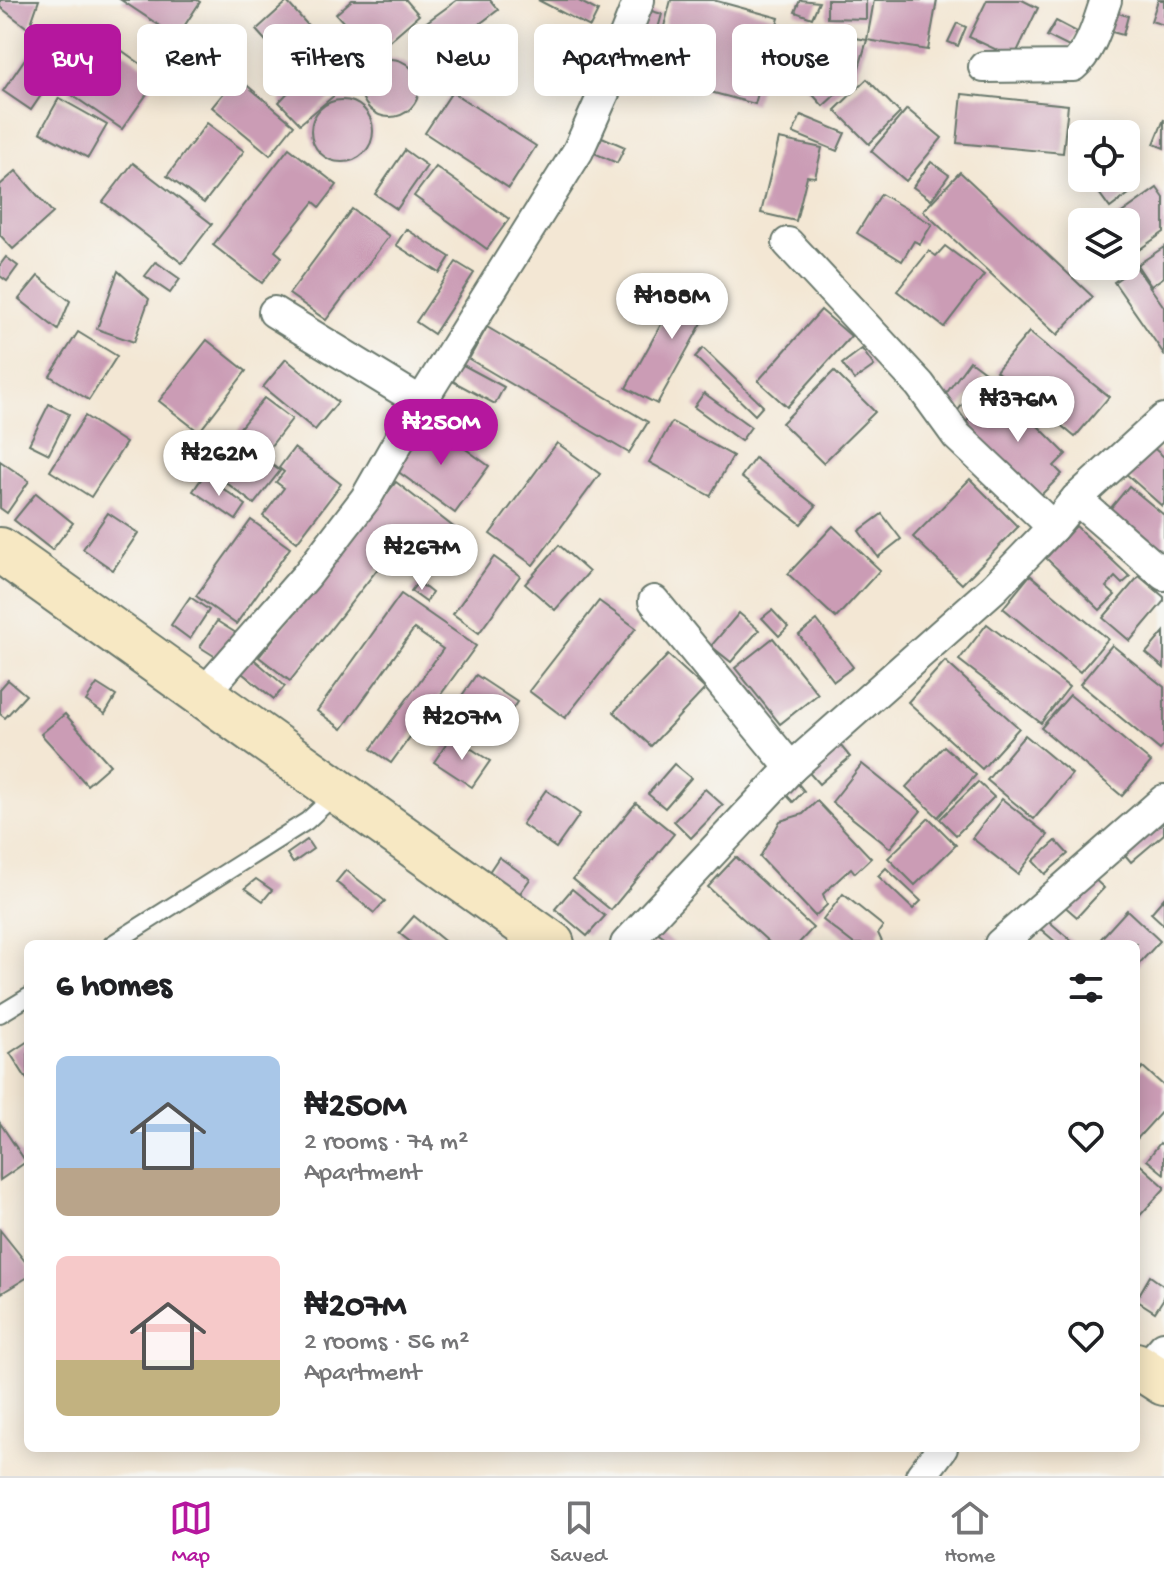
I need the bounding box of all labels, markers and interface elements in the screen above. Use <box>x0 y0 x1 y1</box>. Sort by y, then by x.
chip: Buy <box>24 24 121 96</box>
chip: Rent <box>137 24 247 96</box>
chip: Filters <box>263 24 392 96</box>
chip: New <box>408 24 518 96</box>
chip: Apartment <box>534 24 716 96</box>
chip: House <box>732 24 857 96</box>
map controls <box>1068 120 1140 280</box>
button: locate <box>1068 120 1140 192</box>
button: layers <box>1068 208 1140 280</box>
pin: ₦188M <box>616 273 728 341</box>
text: ₦188M <box>634 283 710 314</box>
pin: ₦376M <box>962 376 1074 444</box>
text: ₦376M <box>979 386 1057 417</box>
pin: ₦250M <box>385 399 497 467</box>
text: ₦250M <box>402 409 480 440</box>
pin: ₦262M <box>163 430 275 498</box>
text: ₦262M <box>181 440 257 471</box>
pin: ₦267M <box>366 524 478 592</box>
text: ₦267M <box>384 534 460 565</box>
pin: ₦207M <box>406 694 518 762</box>
text: ₦207M <box>423 704 501 735</box>
icon: filters <box>1064 966 1108 1010</box>
text: 6 homes <box>56 968 171 1008</box>
icon: home <box>120 1088 216 1184</box>
text: ₦250M <box>304 1088 406 1128</box>
icon: heart <box>1064 1114 1108 1158</box>
text: 2 rooms · 74 m² <box>304 1128 468 1159</box>
text: Apartment <box>304 1159 421 1190</box>
icon: home <box>120 1288 216 1384</box>
text: ₦207M <box>304 1288 406 1328</box>
icon: heart <box>1064 1314 1108 1358</box>
text: 2 rooms · 56 m² <box>304 1328 469 1359</box>
text: Apartment <box>304 1359 421 1390</box>
tab: Map <box>169 1496 213 1570</box>
tab: Saved <box>550 1496 607 1570</box>
tab: Home <box>944 1496 995 1570</box>

